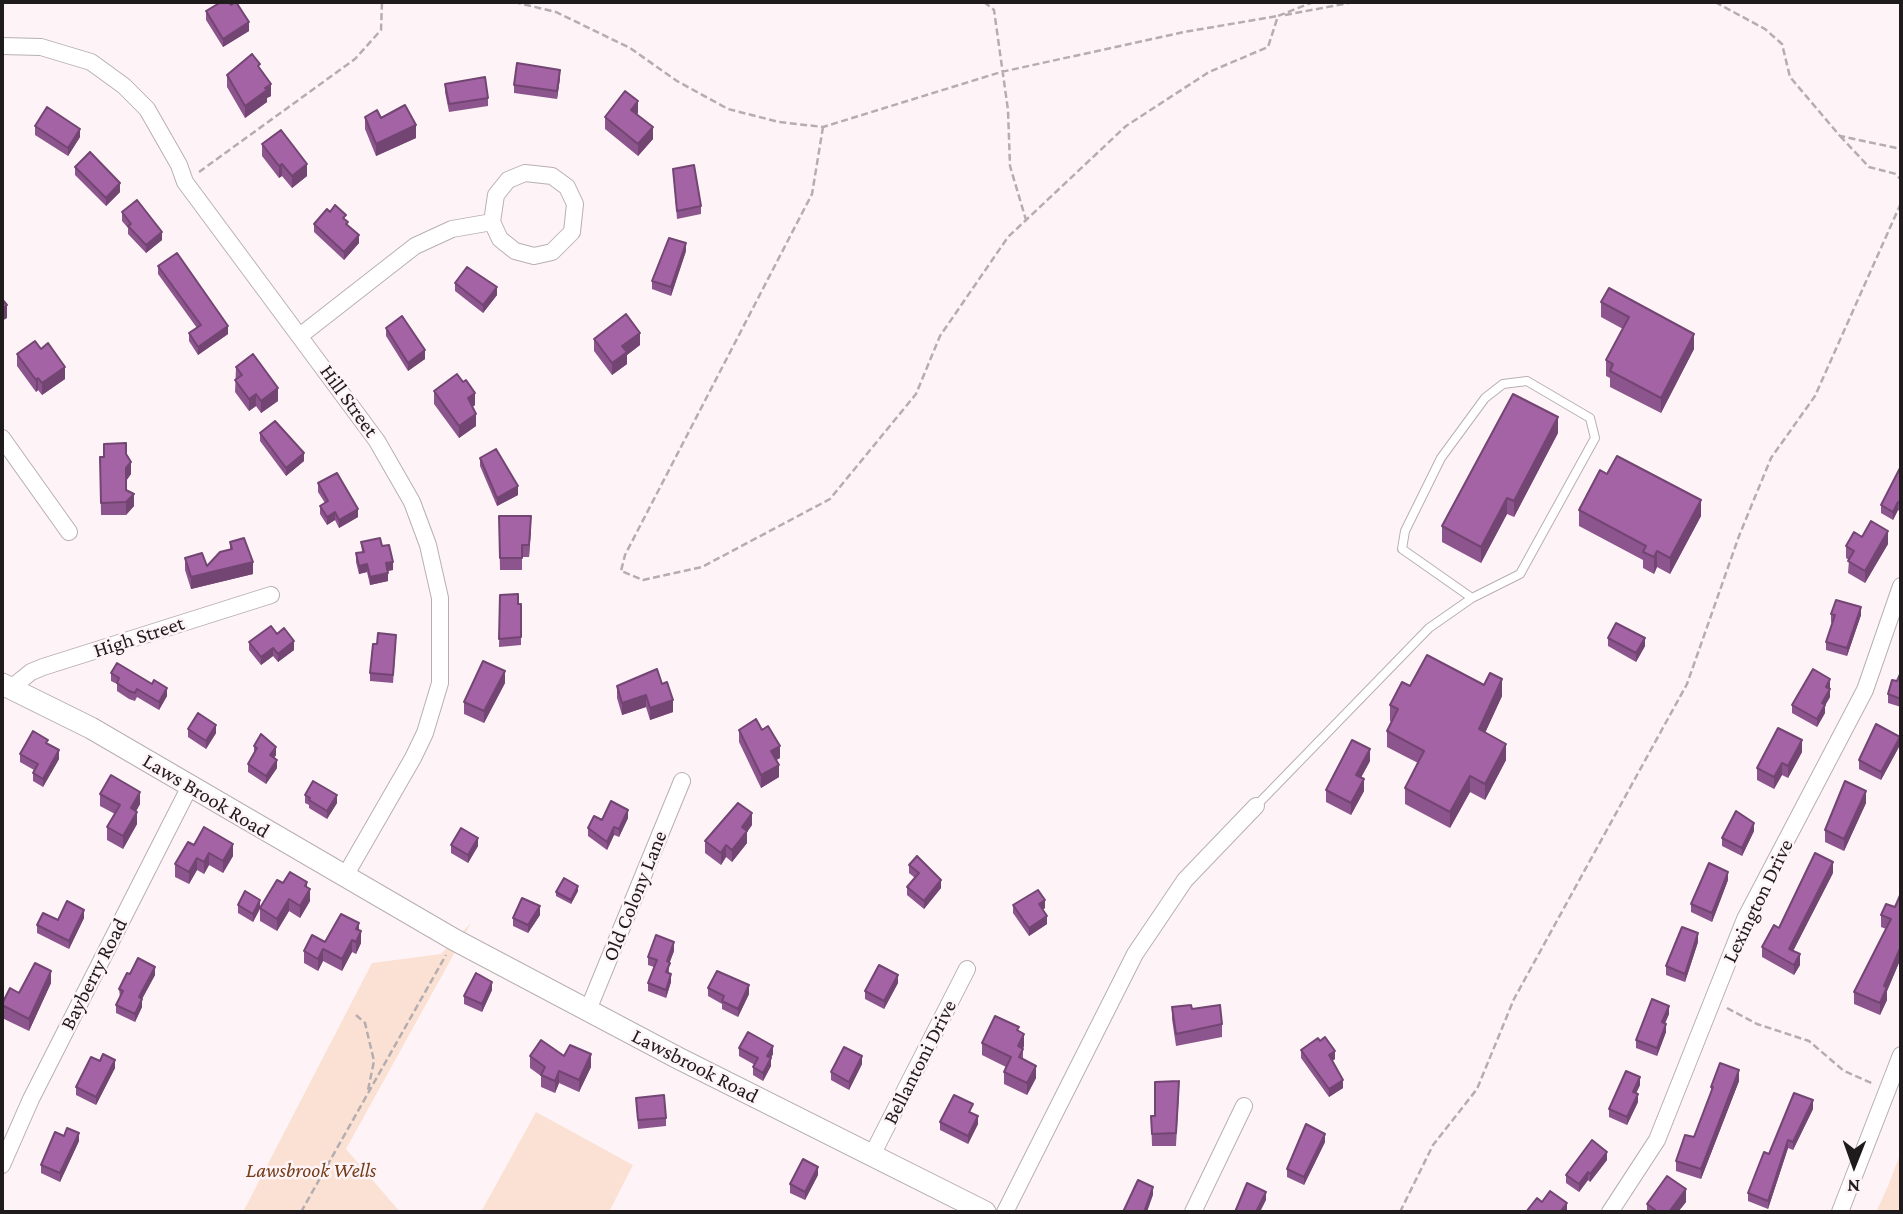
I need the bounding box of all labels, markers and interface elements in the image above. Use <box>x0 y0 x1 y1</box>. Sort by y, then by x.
street label: Hill Street <box>314 360 384 442</box>
street label: High Street <box>90 611 188 663</box>
street label: Laws Brook Road <box>138 748 274 844</box>
street label: Old Colony Lane <box>597 827 673 965</box>
street label: Lexington Drive <box>1717 835 1799 967</box>
street label: Bayberry Road <box>55 914 133 1034</box>
street label: Bellantoni Drive <box>878 996 962 1128</box>
street label: Lawsbrook Road <box>627 1023 763 1109</box>
north arrow <box>1819 1130 1889 1200</box>
park label: Lawsbrook Wells <box>246 1158 376 1184</box>
text: N <box>1847 1176 1860 1197</box>

